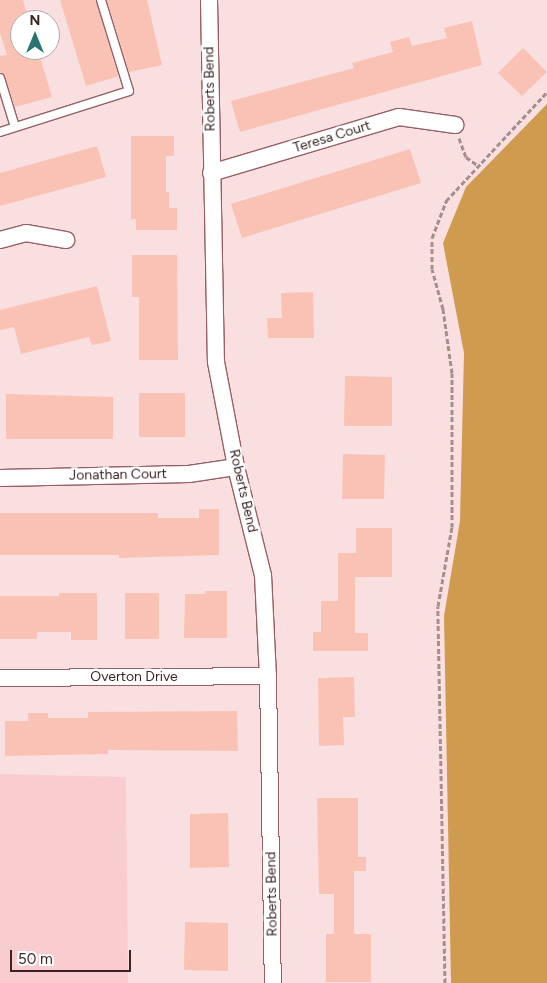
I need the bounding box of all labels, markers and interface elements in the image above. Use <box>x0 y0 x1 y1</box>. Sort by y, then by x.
north arrow <box>10 10 60 60</box>
text: N <box>30 12 40 29</box>
street label: Roberts Bend <box>201 46 219 132</box>
street label: Teresa Court <box>291 117 373 157</box>
street label: Roberts Bend <box>225 448 261 534</box>
street label: Jonathan Court <box>69 466 167 484</box>
street label: Overton Drive <box>90 669 178 685</box>
street label: Roberts Bend <box>263 851 281 937</box>
scale bar <box>12 940 134 972</box>
text: 50 m <box>18 950 53 968</box>

